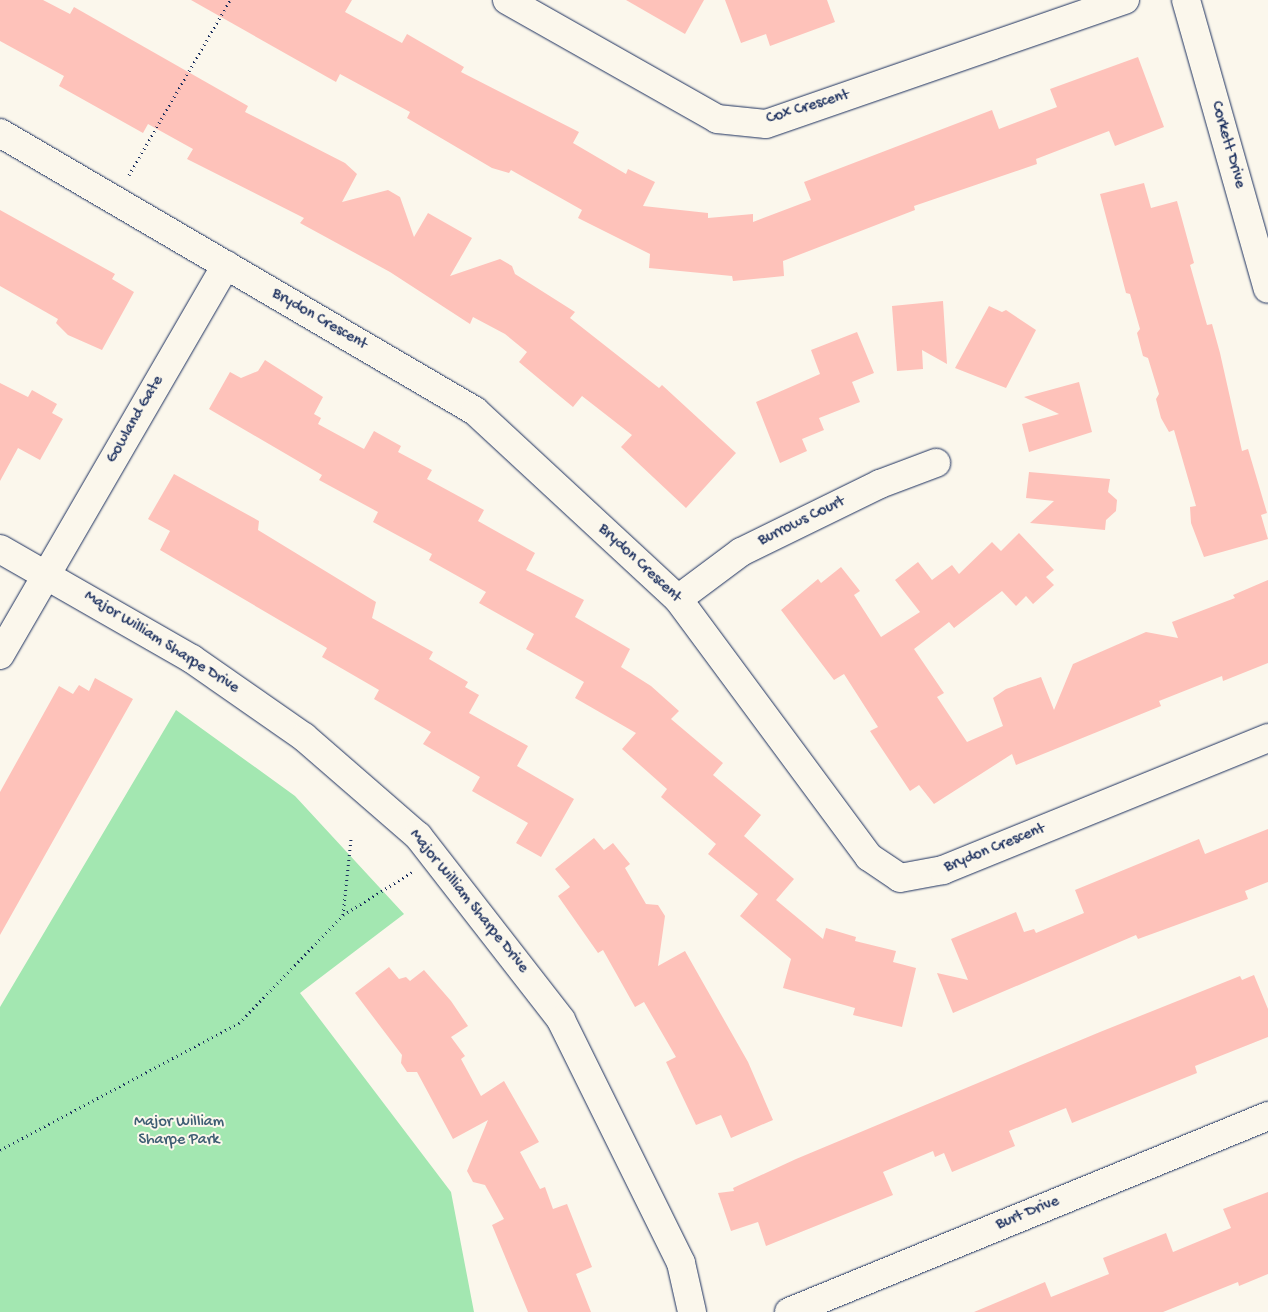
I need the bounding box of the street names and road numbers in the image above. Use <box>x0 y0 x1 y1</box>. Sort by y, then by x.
street label: Cox Crescent <box>764 86 852 130</box>
street label: Corkett Drive <box>1205 99 1249 191</box>
street label: Brydon Crescent <box>268 285 370 355</box>
street label: Gowland Gate <box>103 373 169 467</box>
street label: Burrows Court <box>756 493 848 551</box>
street label: Brydon Crescent <box>593 520 685 608</box>
street label: Major William Sharpe Drive <box>80 587 242 699</box>
street label: Brydon Crescent <box>942 820 1048 878</box>
street label: Major William Sharpe Drive <box>404 826 532 978</box>
street label: Burt Drive <box>994 1193 1062 1235</box>

